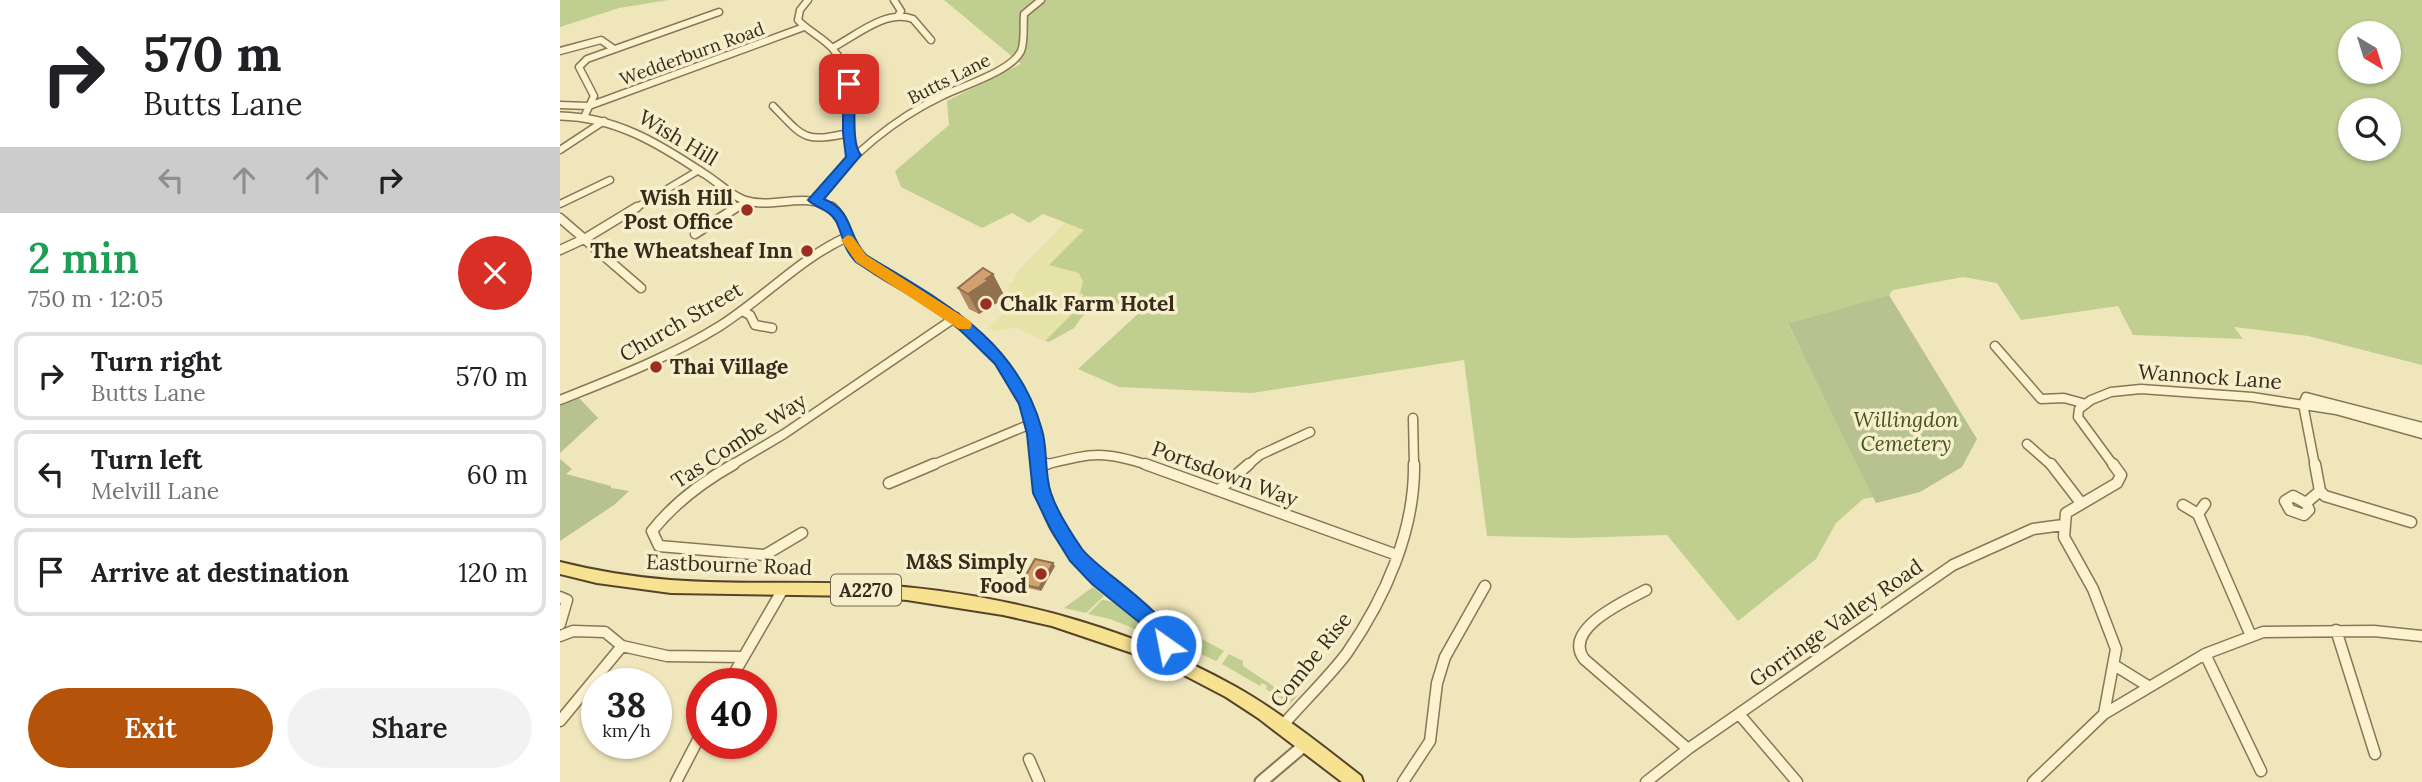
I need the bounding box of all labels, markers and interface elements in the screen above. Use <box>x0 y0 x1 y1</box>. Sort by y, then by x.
street label: Wedderburn Road <box>616 17 768 90</box>
north arrow <box>2338 21 2401 84</box>
map controls <box>2338 21 2401 161</box>
text: 570 m <box>143 22 282 84</box>
icon: right <box>28 28 119 119</box>
street label: Butts Lane <box>904 48 994 109</box>
pin <box>819 54 879 114</box>
icon: arrive <box>830 65 868 103</box>
text: Butts Lane <box>143 83 303 124</box>
button: search <box>2338 98 2401 161</box>
street label: Wish Hill <box>634 103 723 172</box>
icon: left <box>152 161 190 199</box>
icon: ahead <box>225 161 263 199</box>
icon: ahead <box>298 161 336 199</box>
icon: right <box>371 161 409 199</box>
place label: Wish Hill Post Office <box>624 184 733 235</box>
marker: Wish Hill Post Office <box>739 202 755 218</box>
text: 2 min <box>28 231 139 285</box>
button: close <box>458 236 532 310</box>
place label: The Wheatsheaf Inn <box>590 237 793 264</box>
marker: The Wheatsheaf Inn <box>799 243 815 259</box>
street label: Church Street <box>614 275 748 368</box>
text: 750 m · 12:05 <box>28 284 163 313</box>
place label: Chalk Farm Hotel <box>1000 290 1175 317</box>
marker: Chalk Farm Hotel <box>978 296 994 312</box>
text: Turn right <box>91 345 222 378</box>
place label: Thai Village <box>670 353 788 380</box>
icon: right <box>32 357 70 395</box>
street label: Wannock Lane <box>2137 358 2283 395</box>
marker: Thai Village <box>648 359 664 375</box>
text: 570 m <box>456 360 528 393</box>
text: Butts Lane <box>91 378 206 407</box>
street label: Tas Combe Way <box>666 387 811 494</box>
park label: Willingdon Cemetery <box>1853 406 1959 457</box>
street label: Portsdown Way <box>1148 435 1302 512</box>
text: Turn left <box>91 443 202 476</box>
icon: left <box>32 455 70 493</box>
text: 60 m <box>467 458 528 491</box>
text: Melvill Lane <box>91 476 219 505</box>
street label: Eastbourne Road <box>645 548 813 581</box>
place label: M&S Simply Food <box>905 548 1027 599</box>
icon: arrive <box>32 553 70 591</box>
street label: Gorringe Valley Road <box>1744 553 1928 693</box>
text: Arrive at destination <box>91 556 349 589</box>
text: 120 m <box>458 556 528 589</box>
marker: M&S Simply Food <box>1033 566 1049 582</box>
road number: A2270 <box>831 575 901 606</box>
street label: Combe Rise <box>1264 606 1357 713</box>
position arrow <box>1129 608 1203 682</box>
speed limit sign: 40 <box>686 668 777 759</box>
text: 38 <box>607 682 646 727</box>
button: Exit <box>28 688 273 768</box>
button: Share <box>287 688 532 768</box>
text: km/h <box>602 719 651 742</box>

